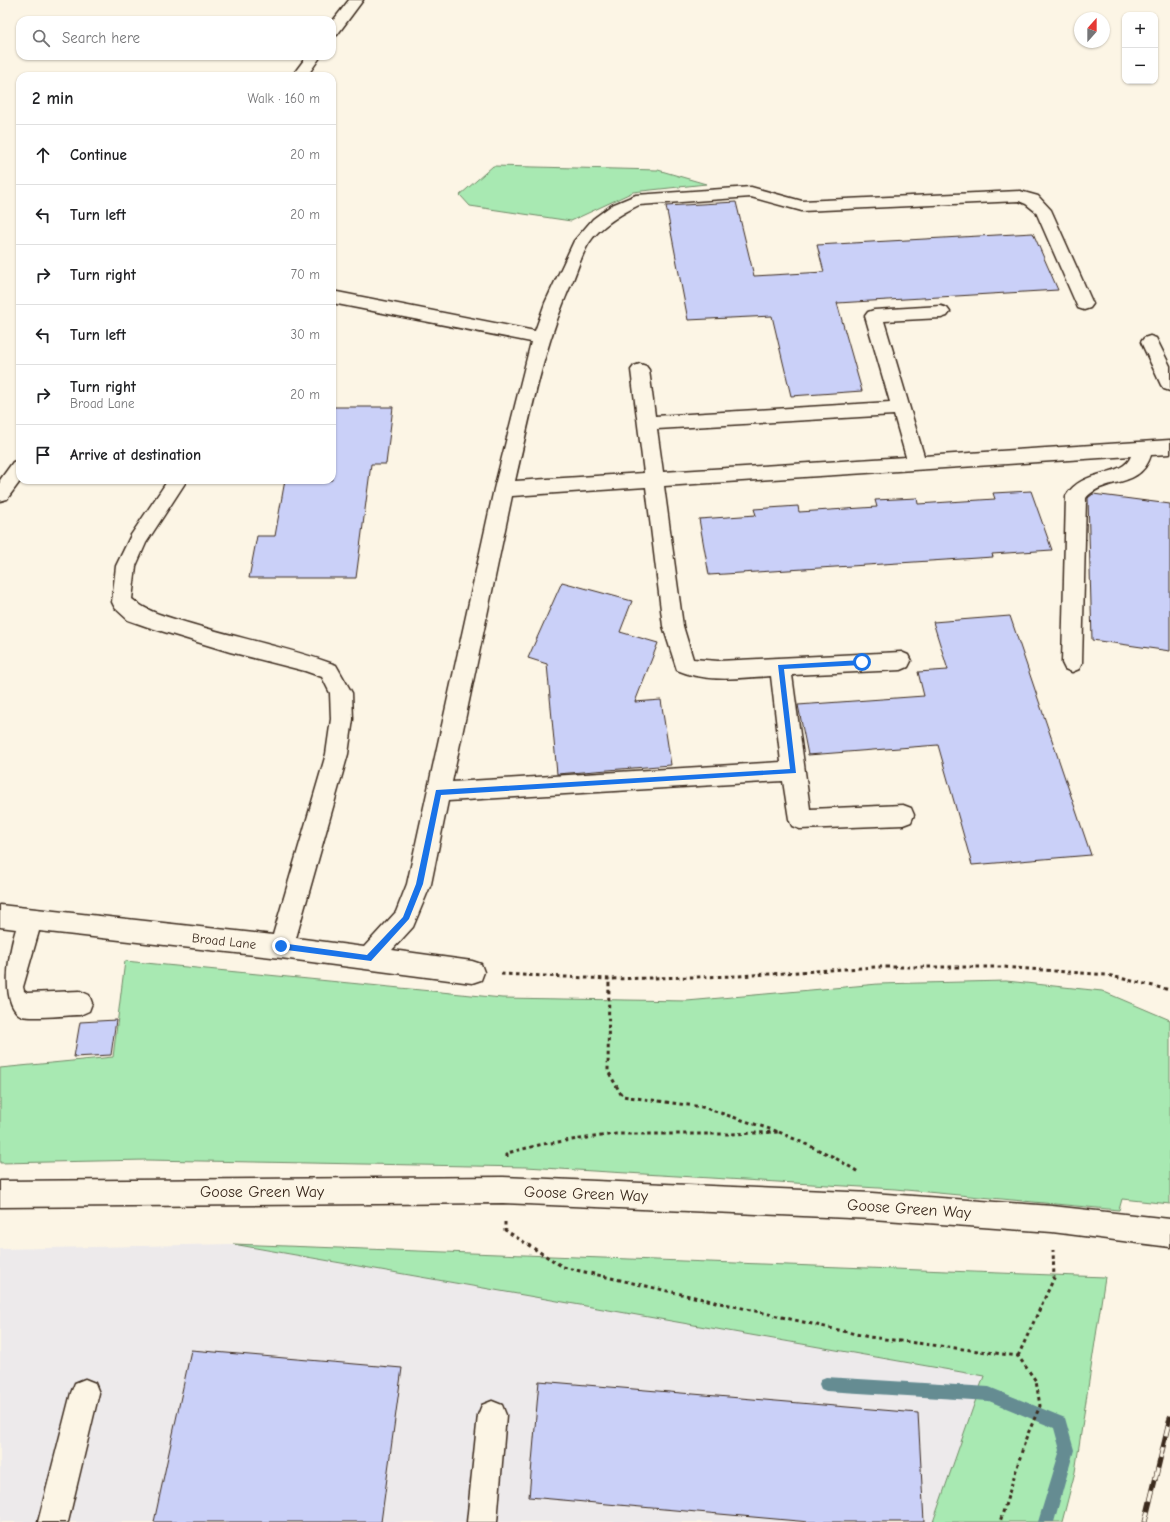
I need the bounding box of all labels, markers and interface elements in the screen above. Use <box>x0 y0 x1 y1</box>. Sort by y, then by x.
north arrow <box>1074 12 1110 48</box>
map controls <box>1122 12 1158 84</box>
button: + <box>1122 12 1158 48</box>
search box <box>16 16 336 60</box>
icon: search <box>30 27 52 49</box>
text: Search here <box>62 29 140 47</box>
button: − <box>1122 48 1158 84</box>
text: 2 min <box>32 89 73 108</box>
text: Walk · 160 m <box>248 91 320 106</box>
icon: ahead <box>32 144 54 166</box>
text: Continue <box>70 146 127 164</box>
text: 20 m <box>290 147 320 162</box>
icon: left <box>32 204 54 226</box>
text: Turn left <box>70 206 126 224</box>
text: 20 m <box>290 207 320 222</box>
icon: right <box>32 264 54 286</box>
text: Turn right <box>70 266 136 284</box>
text: 70 m <box>291 267 320 282</box>
icon: left <box>32 324 54 346</box>
text: Turn left <box>70 326 126 344</box>
text: 30 m <box>290 327 320 342</box>
text: Turn right <box>70 378 136 396</box>
icon: right <box>32 384 54 406</box>
text: 20 m <box>290 387 320 402</box>
text: Broad Lane <box>70 396 135 411</box>
icon: arrive <box>32 444 54 466</box>
text: Arrive at destination <box>70 446 201 464</box>
route start <box>853 653 871 671</box>
street label: Broad Lane <box>191 930 257 952</box>
route end <box>272 937 290 955</box>
street label: Goose Green Way <box>200 1183 325 1201</box>
street label: Goose Green Way <box>524 1183 649 1205</box>
street label: Goose Green Way <box>846 1196 972 1222</box>

